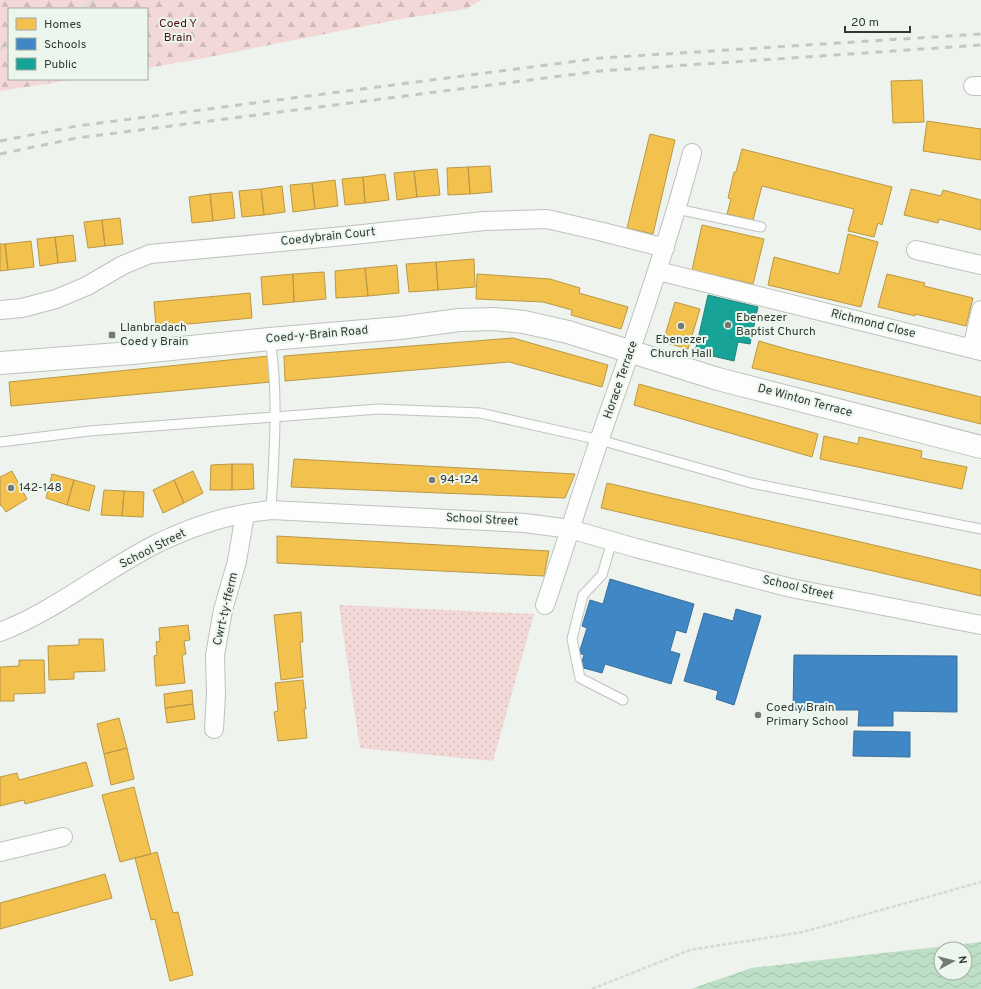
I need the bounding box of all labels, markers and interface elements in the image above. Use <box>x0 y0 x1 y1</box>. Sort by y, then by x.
legend <box>8 8 148 80</box>
scale bar <box>845 8 910 34</box>
text: 20 m <box>851 15 879 31</box>
park label: Coed Y Brain <box>159 16 197 46</box>
text: Homes <box>44 17 81 33</box>
text: Schools <box>44 37 86 53</box>
text: Public <box>44 57 77 73</box>
street label: Coedybrain Court <box>280 224 376 250</box>
street label: Richmond Close <box>829 306 917 342</box>
place label: Ebenezer Baptist Church <box>736 310 816 340</box>
place label: Llanbradach Coed y Brain <box>120 320 189 350</box>
marker: Ebenezer Baptist Church <box>723 320 733 330</box>
marker: Ebenezer Church Hall <box>676 321 686 331</box>
street label: Coed-y-Brain Road <box>265 323 369 347</box>
marker: Llanbradach Coed y Brain <box>107 330 117 340</box>
place label: Ebenezer Church Hall <box>650 332 712 362</box>
street label: Horace Terrace <box>600 339 642 421</box>
street label: De Winton Terrace <box>756 381 854 421</box>
place label: 94-124 <box>440 472 479 488</box>
marker: 94-124 <box>427 475 437 485</box>
place label: 142-148 <box>19 480 62 496</box>
marker: 142-148 <box>6 483 16 493</box>
street label: School Street <box>445 510 519 530</box>
street label: School Street <box>117 525 189 573</box>
street label: Cwrt-ty-fferm <box>210 571 242 647</box>
street label: School Street <box>761 572 835 604</box>
place label: Coed y Brain Primary School <box>766 700 849 730</box>
marker: Coed y Brain Primary School <box>753 710 763 720</box>
north arrow <box>933 941 973 981</box>
text: N <box>955 955 969 965</box>

